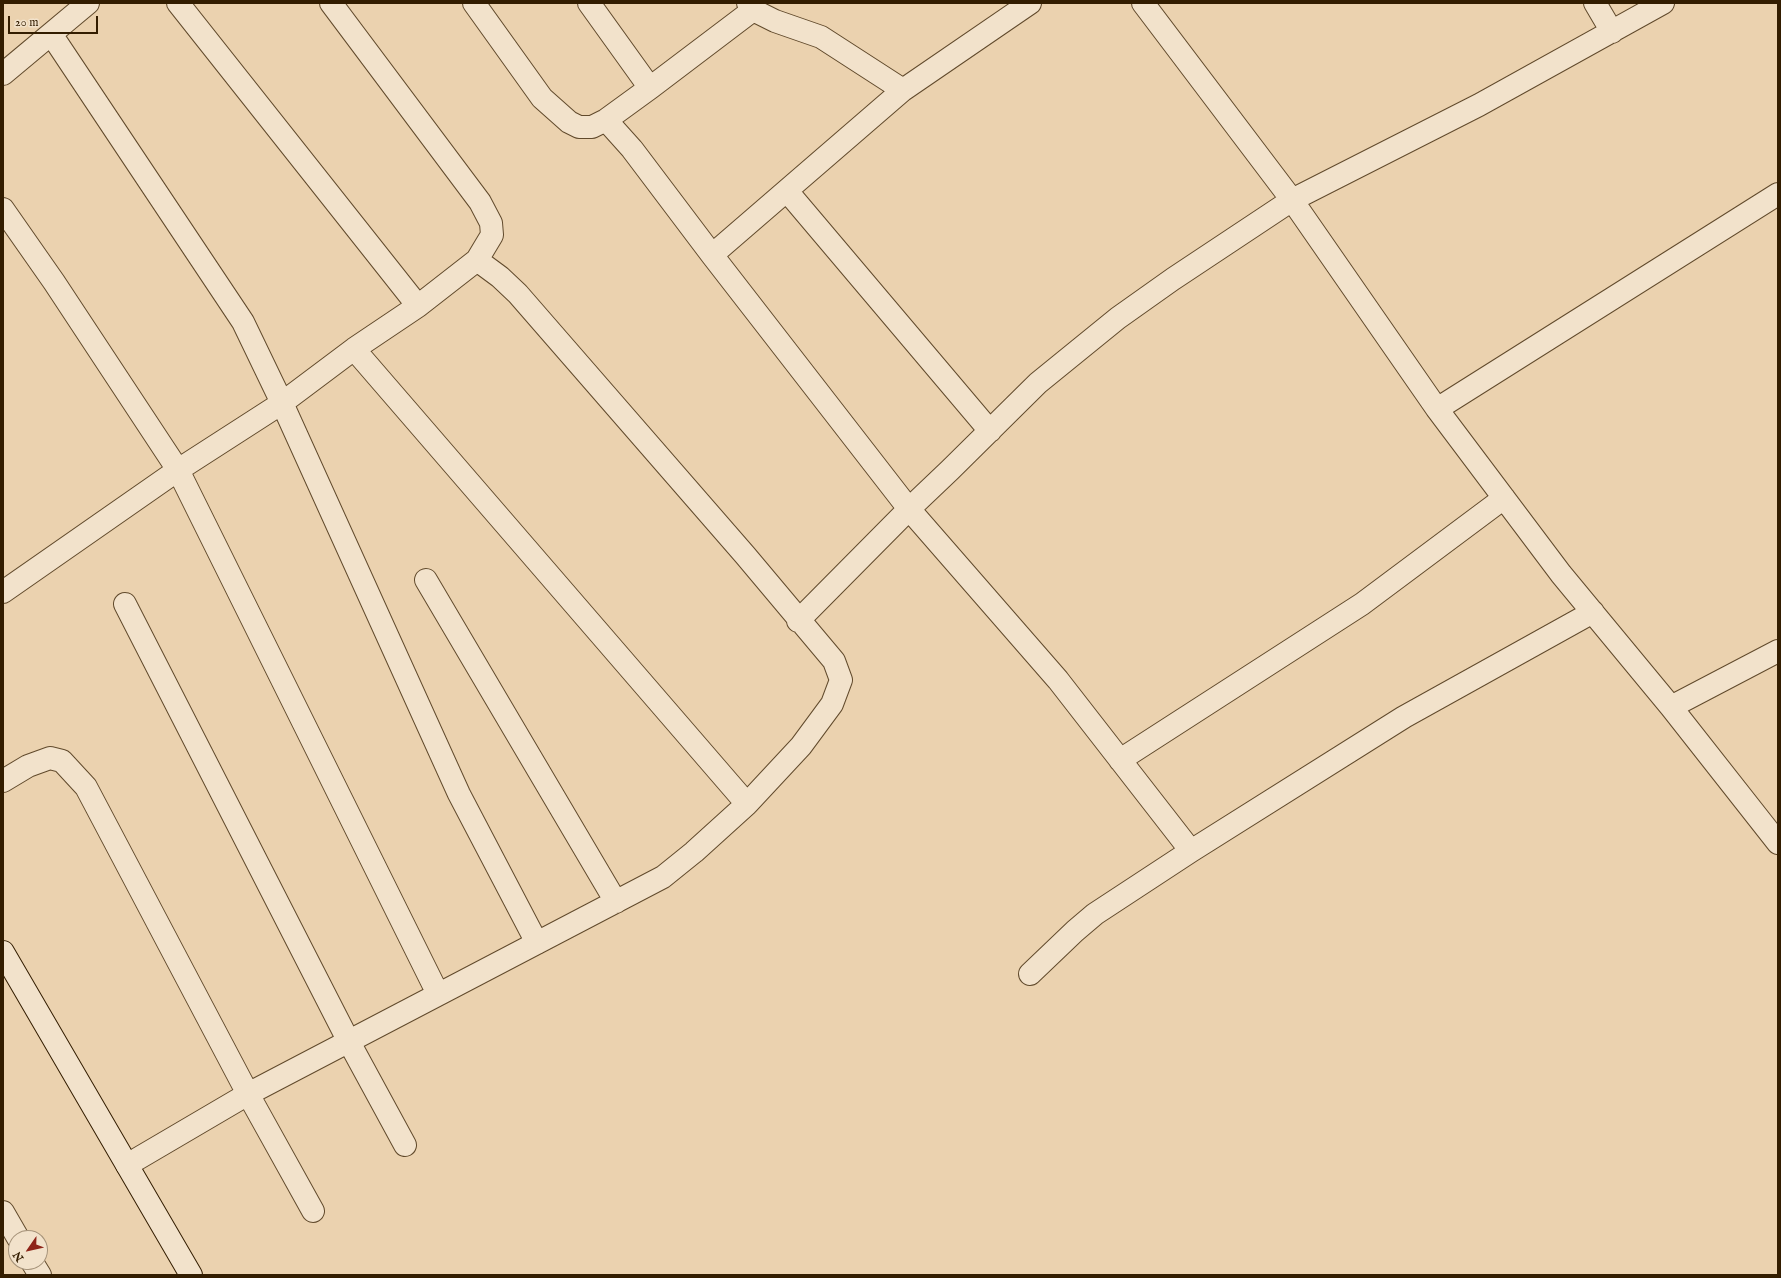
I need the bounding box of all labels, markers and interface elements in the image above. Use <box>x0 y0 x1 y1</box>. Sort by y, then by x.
scale bar <box>10 8 100 34</box>
text: 20 m <box>15 15 38 30</box>
north arrow <box>8 1230 48 1270</box>
text: N <box>10 1248 27 1264</box>

